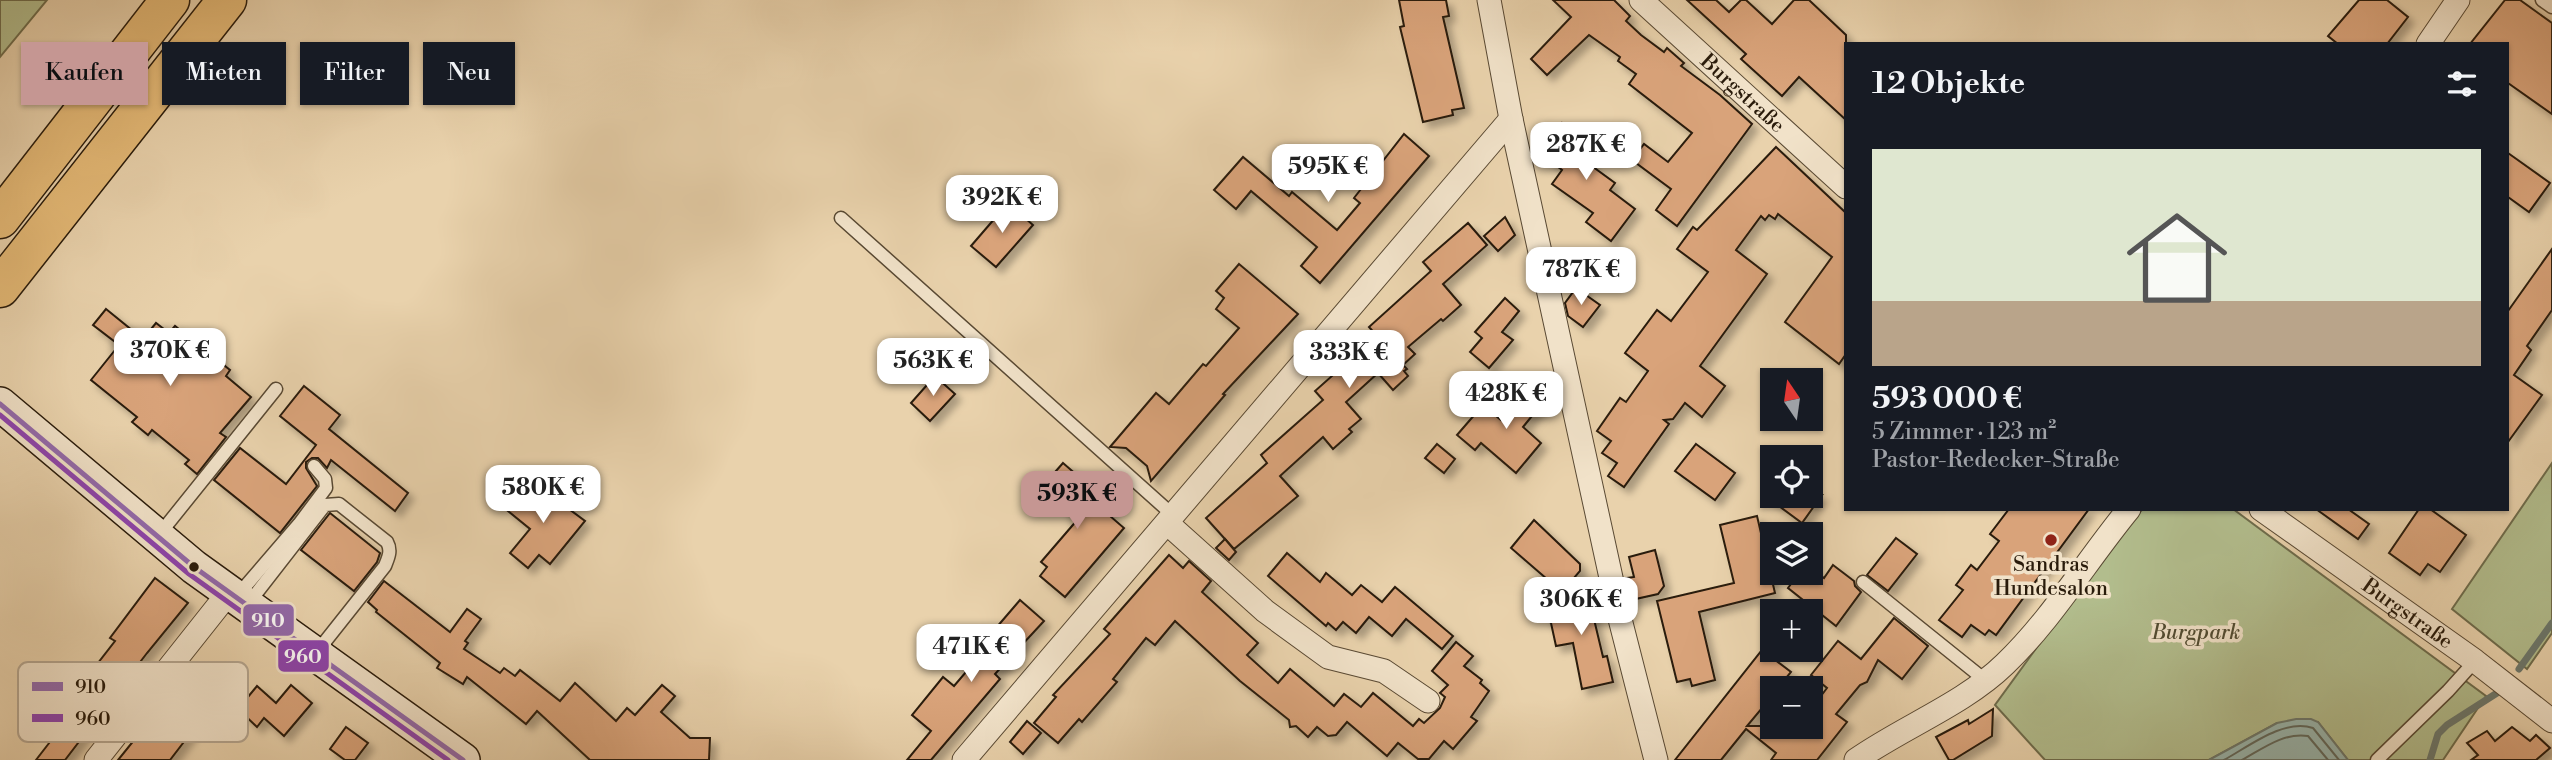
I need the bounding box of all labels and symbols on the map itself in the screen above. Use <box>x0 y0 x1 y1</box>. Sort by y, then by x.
street label: Burgstraße <box>1694 48 1790 139</box>
pin: 287K € <box>1529 122 1643 182</box>
pin: 595K € <box>1271 144 1385 204</box>
pin: 392K € <box>945 176 1059 235</box>
pin: 787K € <box>1524 247 1638 307</box>
pin: 370K € <box>113 328 227 388</box>
pin: 333K € <box>1292 330 1406 390</box>
pin: 563K € <box>876 338 990 398</box>
north arrow <box>1760 368 1824 430</box>
pin: 428K € <box>1449 372 1563 431</box>
pin: 580K € <box>486 466 600 525</box>
pin: 593K € <box>1020 472 1134 531</box>
marker: Sandras Hundesalon <box>2043 532 2059 548</box>
place label: Sandras Hundesalon <box>1994 552 2109 602</box>
unlabelled marker <box>187 560 201 574</box>
street label: Burgstraße <box>2356 572 2458 655</box>
pin: 306K € <box>1524 578 1638 637</box>
line badge: 910 <box>242 603 295 637</box>
text: 910 <box>251 609 285 633</box>
park label: Burgpark <box>2151 620 2240 646</box>
pin: 471K € <box>914 624 1028 684</box>
line badge: 960 <box>277 639 330 673</box>
text: 960 <box>284 645 322 669</box>
legend <box>18 662 248 742</box>
text: 910 <box>75 675 106 699</box>
text: 960 <box>75 707 111 731</box>

